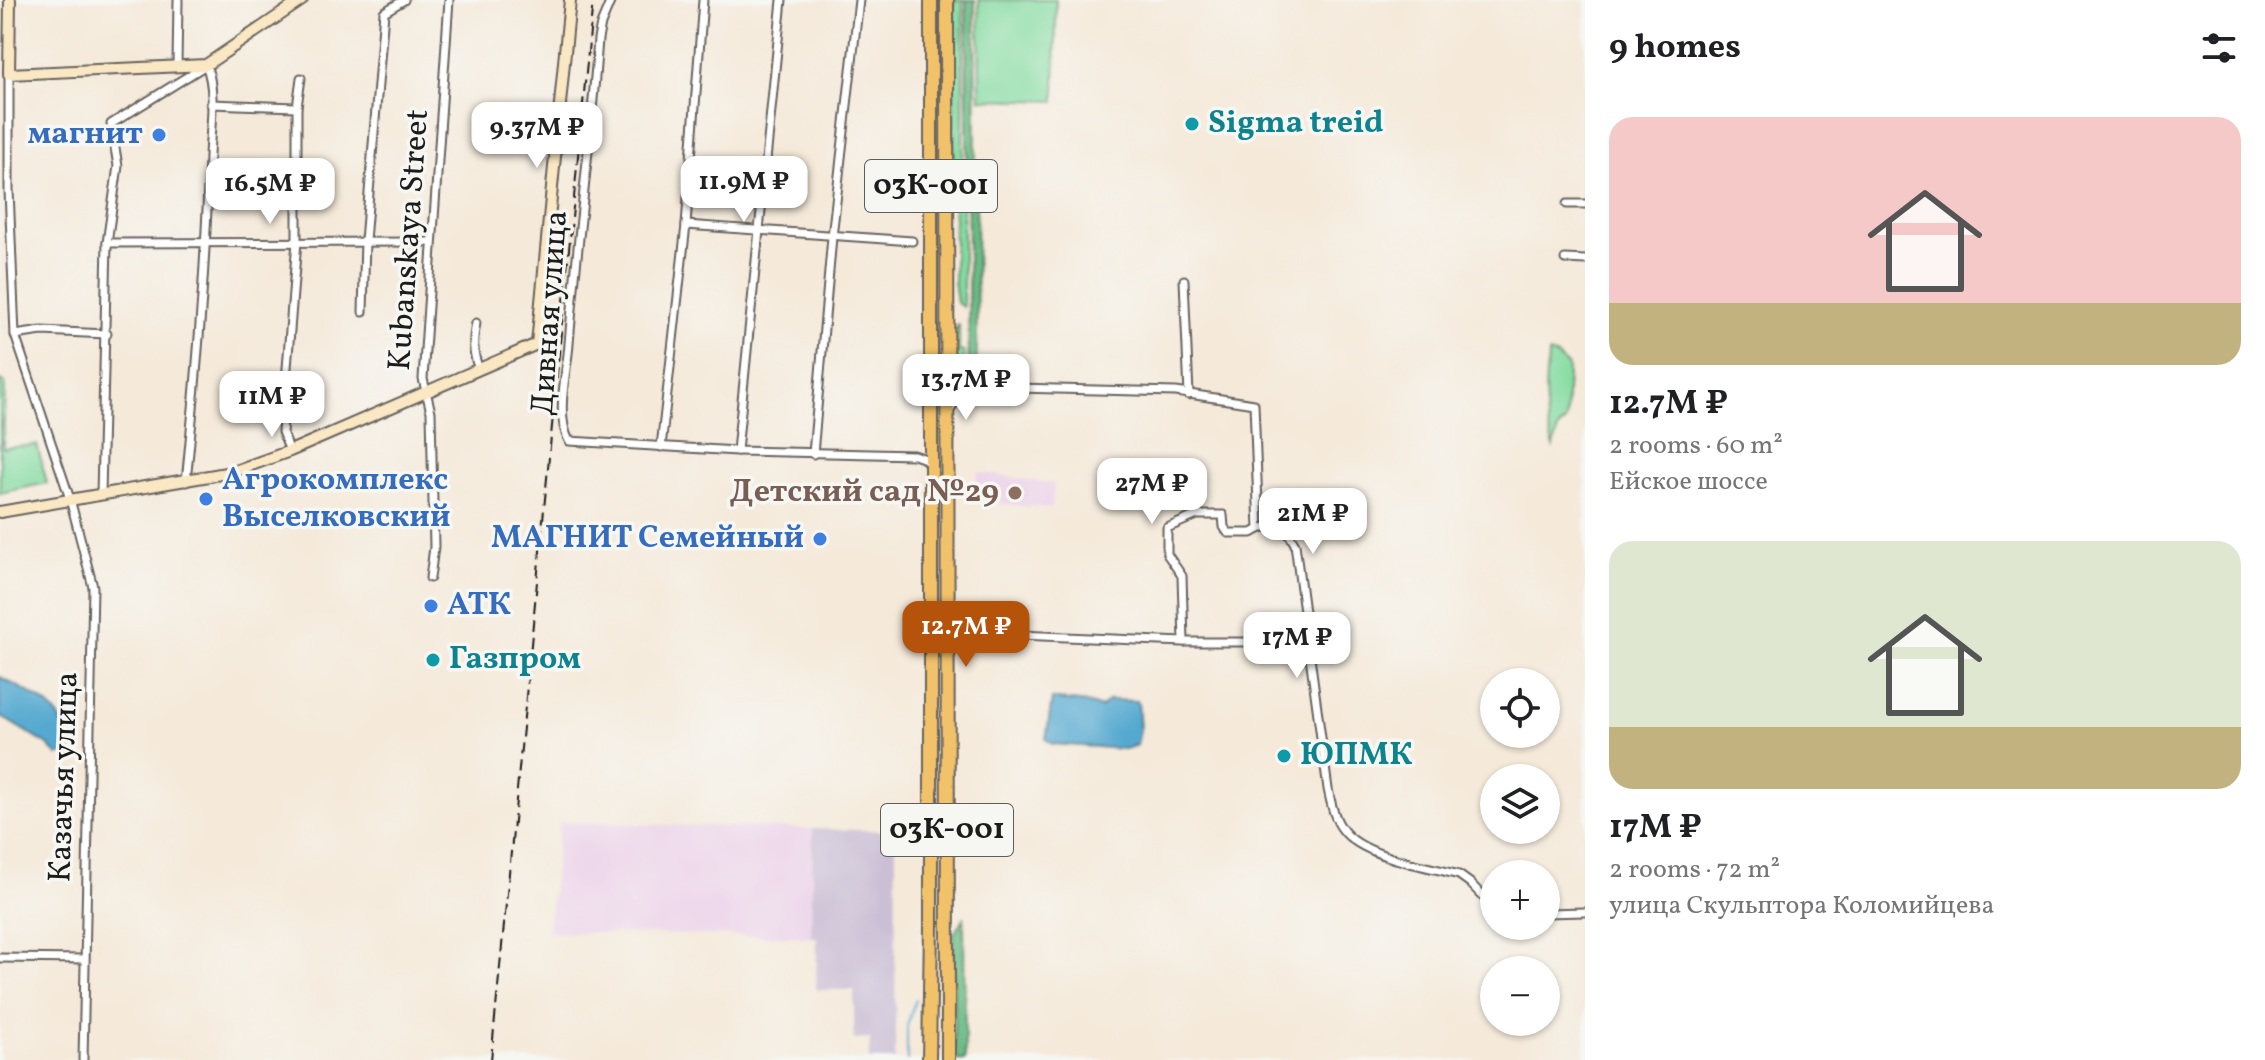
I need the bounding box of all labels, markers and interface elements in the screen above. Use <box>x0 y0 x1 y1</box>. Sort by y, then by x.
text: 9 homes <box>1609 25 1741 72</box>
icon: filters <box>2197 26 2241 70</box>
pin: 9.37M ₽ <box>463 102 611 170</box>
place label: Sigma treid <box>1208 102 1383 146</box>
street label: Kubanskaya Street <box>379 108 441 372</box>
text: 9.37M ₽ <box>489 110 585 146</box>
place label: магнит <box>27 113 143 157</box>
marker: Sigma treid <box>1183 115 1201 133</box>
marker: магнит <box>150 126 168 144</box>
pin: 11.9M ₽ <box>670 156 818 224</box>
pin: 16.5M ₽ <box>196 158 344 226</box>
road number: 03К-001 <box>865 160 997 212</box>
text: 11.9M ₽ <box>699 164 789 200</box>
text: 16.5M ₽ <box>224 166 316 202</box>
icon: home <box>1853 169 1997 313</box>
street label: Дивная улица <box>522 209 580 417</box>
pin: 13.7M ₽ <box>892 354 1040 422</box>
text: 13.7M ₽ <box>921 362 1011 398</box>
pin: 11M ₽ <box>216 371 328 439</box>
text: 11M ₽ <box>237 379 307 415</box>
text: 12.7M ₽ <box>1609 381 1728 428</box>
text: 2 rooms · 60 m² <box>1609 428 1783 464</box>
pin: 27M ₽ <box>1096 458 1208 526</box>
place label: Агрокомплекс Выселковский <box>222 459 451 540</box>
text: Ейское шоссе <box>1609 464 1768 500</box>
text: 27M ₽ <box>1115 466 1189 502</box>
place label: Детский сад №29 <box>729 471 999 515</box>
marker: Детский сад №29 <box>1006 484 1024 502</box>
pin: 21M ₽ <box>1257 488 1369 556</box>
marker: Агрокомплекс Выселковский <box>197 490 215 508</box>
text: 21M ₽ <box>1277 496 1349 532</box>
place label: МАГНИТ Семейный <box>491 517 804 561</box>
marker: МАГНИТ Семейный <box>811 530 829 548</box>
place label: АТК <box>447 584 511 628</box>
icon: home <box>1853 593 1997 737</box>
marker: АТК <box>422 597 440 615</box>
pin: 12.7M ₽ <box>892 601 1040 669</box>
text: 12.7M ₽ <box>920 609 1012 645</box>
pin: 17M ₽ <box>1241 612 1353 680</box>
text: 17M ₽ <box>1261 620 1333 656</box>
place label: Газпром <box>449 638 581 682</box>
marker: Газпром <box>424 651 442 669</box>
map controls <box>1480 668 1560 1036</box>
button: locate <box>1480 668 1560 748</box>
street label: Казачья улица <box>39 671 91 883</box>
place label: ЮПМК <box>1300 734 1413 778</box>
marker: ЮПМК <box>1275 747 1293 765</box>
button: layers <box>1480 764 1560 844</box>
road number: 03К-001 <box>881 804 1013 856</box>
text: 17M ₽ <box>1609 805 1702 852</box>
text: 2 rooms · 72 m² <box>1609 852 1780 888</box>
button: + <box>1480 860 1560 940</box>
text: улица Скульптора Коломийцева <box>1609 888 1994 924</box>
button: − <box>1480 956 1560 1036</box>

